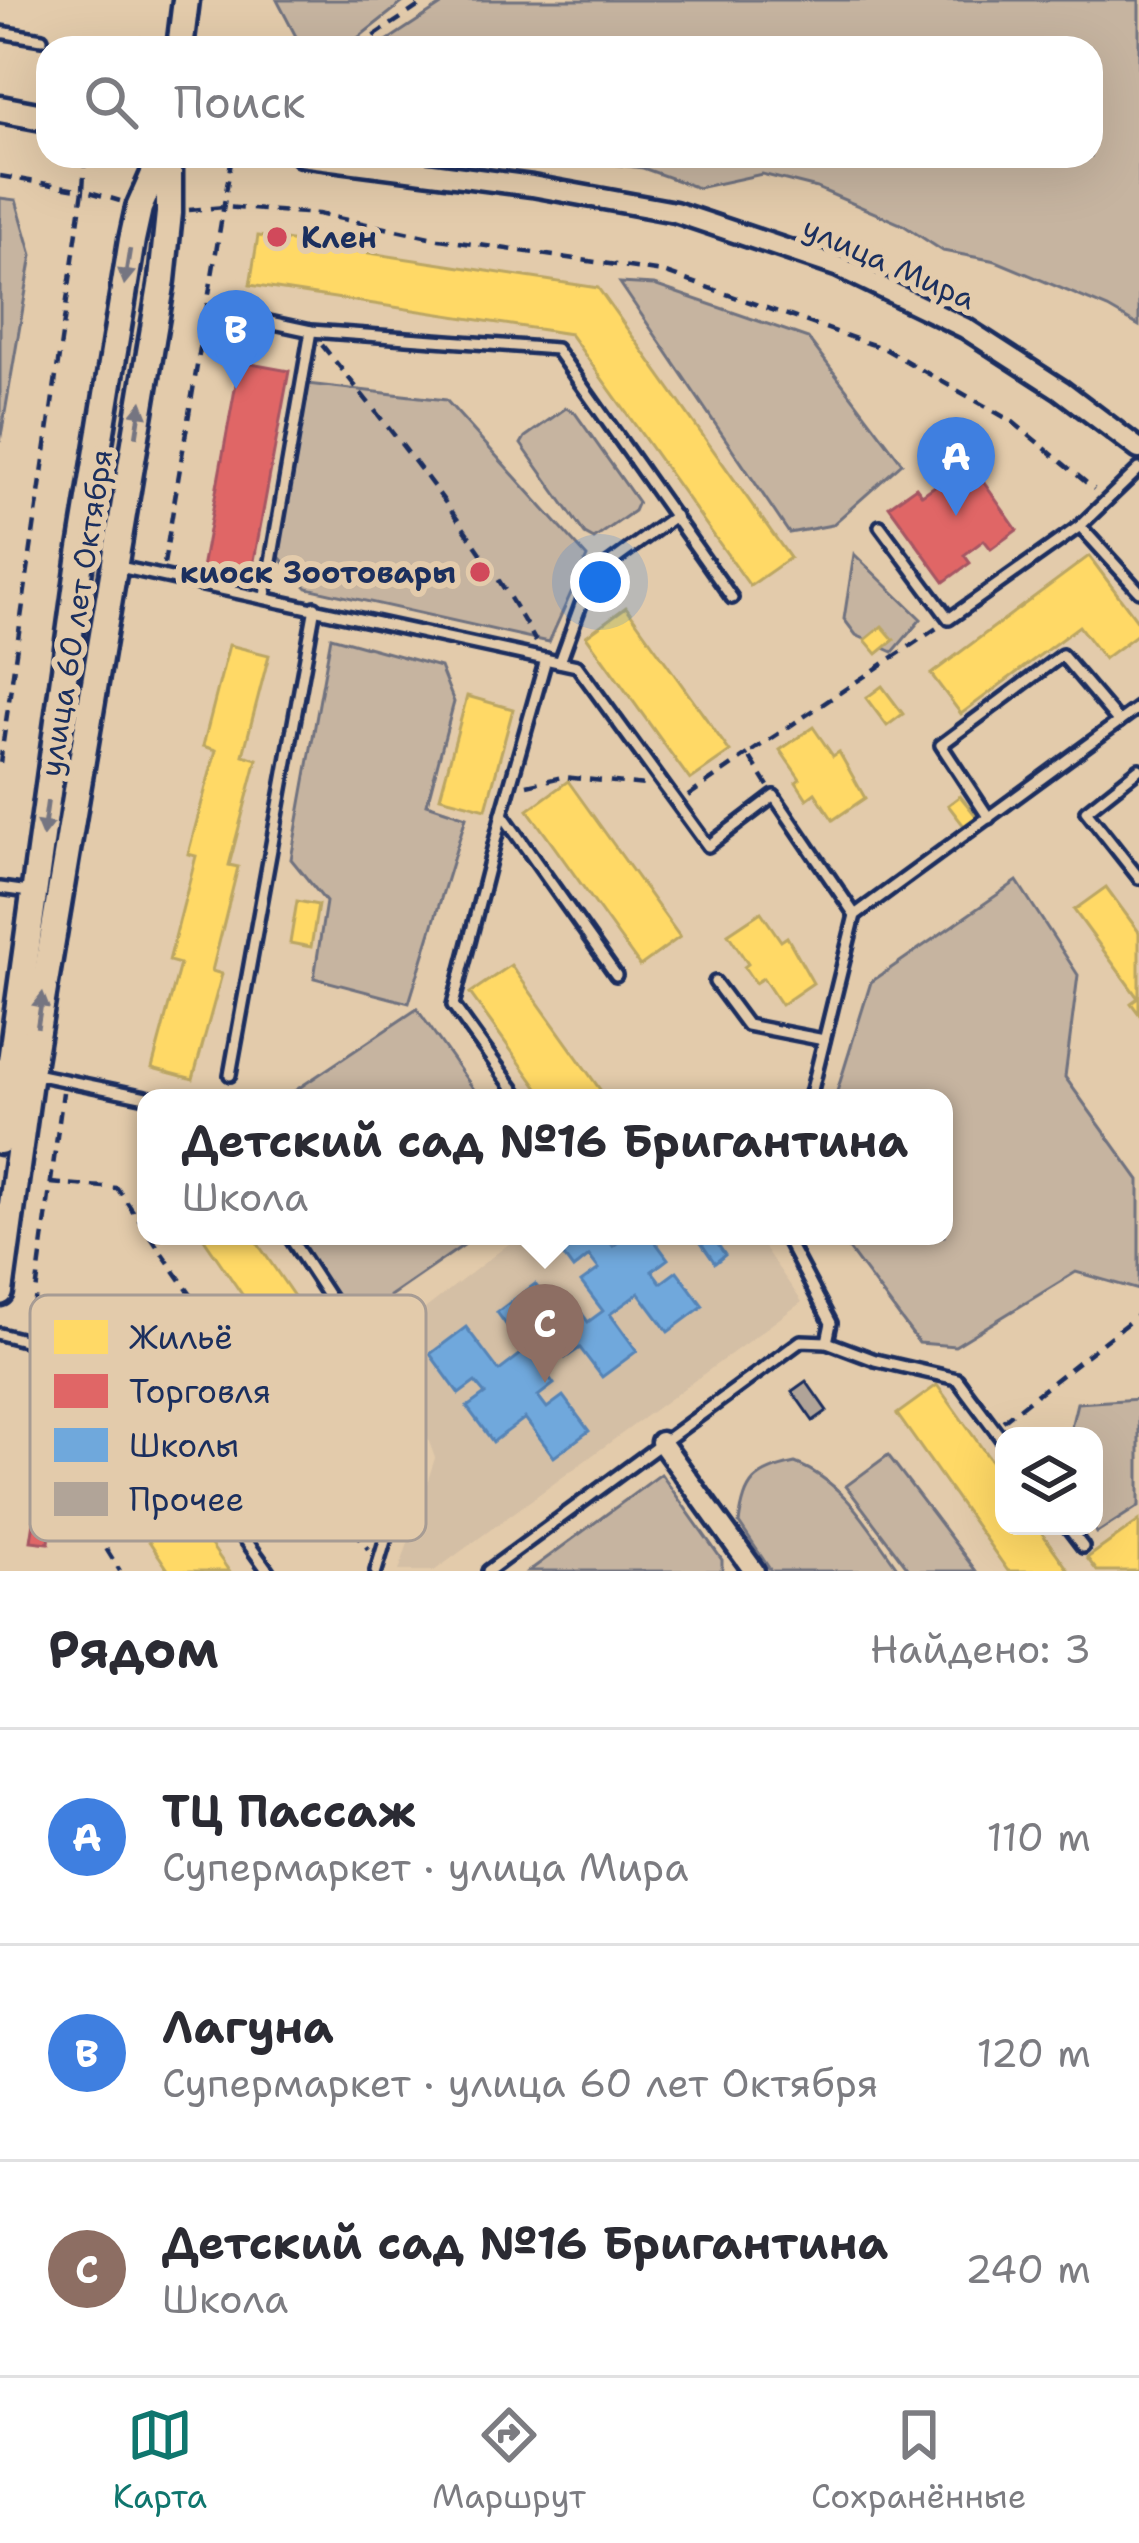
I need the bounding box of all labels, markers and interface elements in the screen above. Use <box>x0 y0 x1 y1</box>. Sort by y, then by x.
search box <box>36 36 1103 168</box>
icon: search <box>78 69 144 135</box>
text: Поиск <box>174 72 305 132</box>
street label: улица Мира <box>796 207 982 319</box>
place label: Клен <box>301 217 377 258</box>
marker: Клен <box>264 224 290 250</box>
one-way arrow <box>118 249 137 286</box>
pin: B <box>197 290 275 389</box>
one-way arrow <box>130 399 149 437</box>
pin: A <box>917 417 995 516</box>
street label: улица 60 лет Октября <box>30 446 122 780</box>
place label: киоск Зоотовары <box>180 552 456 593</box>
your location <box>570 552 630 612</box>
marker: киоск Зоотовары <box>467 559 493 585</box>
one-way arrow <box>35 801 54 838</box>
one-way arrow <box>32 991 50 1029</box>
popup <box>137 1089 953 1245</box>
text: Детский сад №16 Бригантина <box>182 1111 908 1171</box>
text: Школа <box>182 1171 308 1223</box>
pin: C <box>506 1284 584 1383</box>
legend <box>30 1295 426 1541</box>
text: Жильё <box>129 1315 233 1360</box>
text: Торговля <box>129 1369 271 1414</box>
text: Школы <box>129 1423 239 1468</box>
map controls <box>995 1427 1103 1535</box>
button: layers <box>995 1427 1103 1535</box>
text: Прочее <box>129 1477 244 1522</box>
text: Рядом <box>48 1615 219 1683</box>
text: Найдено: 3 <box>870 1623 1091 1675</box>
text: ТЦ Пассаж <box>162 1781 416 1841</box>
text: A <box>72 1811 102 1863</box>
text: 110 m <box>987 1811 1091 1863</box>
text: Супермаркет · улица Мира <box>162 1841 688 1893</box>
text: Лагуна <box>162 1997 334 2057</box>
text: B <box>75 2027 99 2079</box>
text: 120 m <box>976 2027 1091 2079</box>
text: Супермаркет · улица 60 лет Октября <box>162 2057 878 2109</box>
text: Детский сад №16 Бригантина <box>162 2213 888 2273</box>
text: C <box>75 2243 99 2295</box>
text: 240 m <box>965 2243 1091 2295</box>
text: Школа <box>162 2273 288 2325</box>
tab: Карта <box>113 2402 207 2519</box>
tab: Маршрут <box>432 2402 586 2519</box>
tab: Сохранённые <box>811 2402 1026 2519</box>

